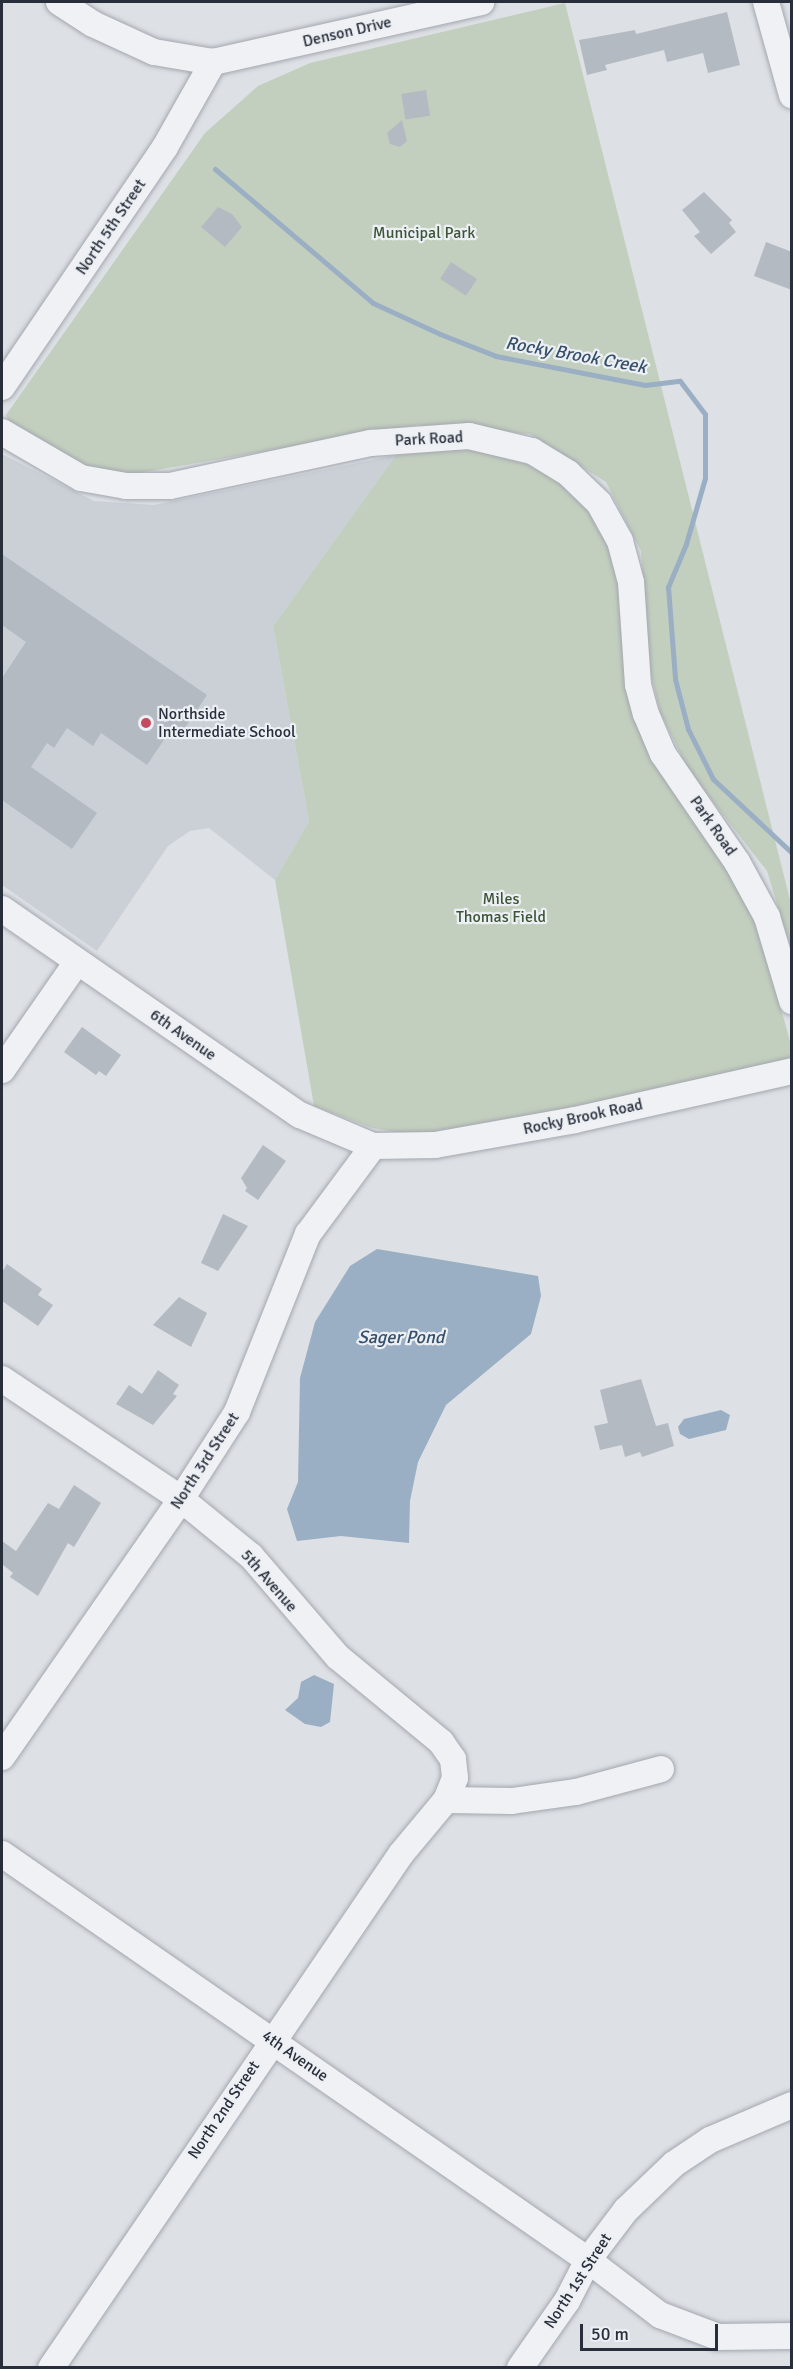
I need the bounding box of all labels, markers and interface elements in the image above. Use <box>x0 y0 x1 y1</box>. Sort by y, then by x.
street label: Denson Drive <box>301 12 393 52</box>
street label: North 5th Street <box>72 175 150 279</box>
park label: Municipal Park <box>373 223 475 243</box>
water label: Rocky Brook Creek <box>504 332 648 378</box>
street label: Park Road <box>394 428 464 450</box>
place label: Northside Intermediate School <box>158 704 296 742</box>
marker: Northside Intermediate School <box>139 716 153 730</box>
street label: Park Road <box>685 792 741 860</box>
park label: Miles Thomas Field <box>456 889 546 927</box>
street label: 6th Avenue <box>146 1005 220 1065</box>
street label: Rocky Brook Road <box>521 1095 645 1139</box>
water label: Sager Pond <box>358 1326 444 1348</box>
street label: North 3rd Street <box>167 1409 243 1513</box>
street label: 5th Avenue <box>237 1546 301 1616</box>
street label: 4th Avenue <box>258 2026 332 2086</box>
street label: North 2nd Street <box>184 2057 264 2163</box>
street label: North 1st Street <box>540 2230 616 2332</box>
scale bar <box>583 2312 721 2350</box>
text: 50 m <box>591 2323 629 2345</box>

